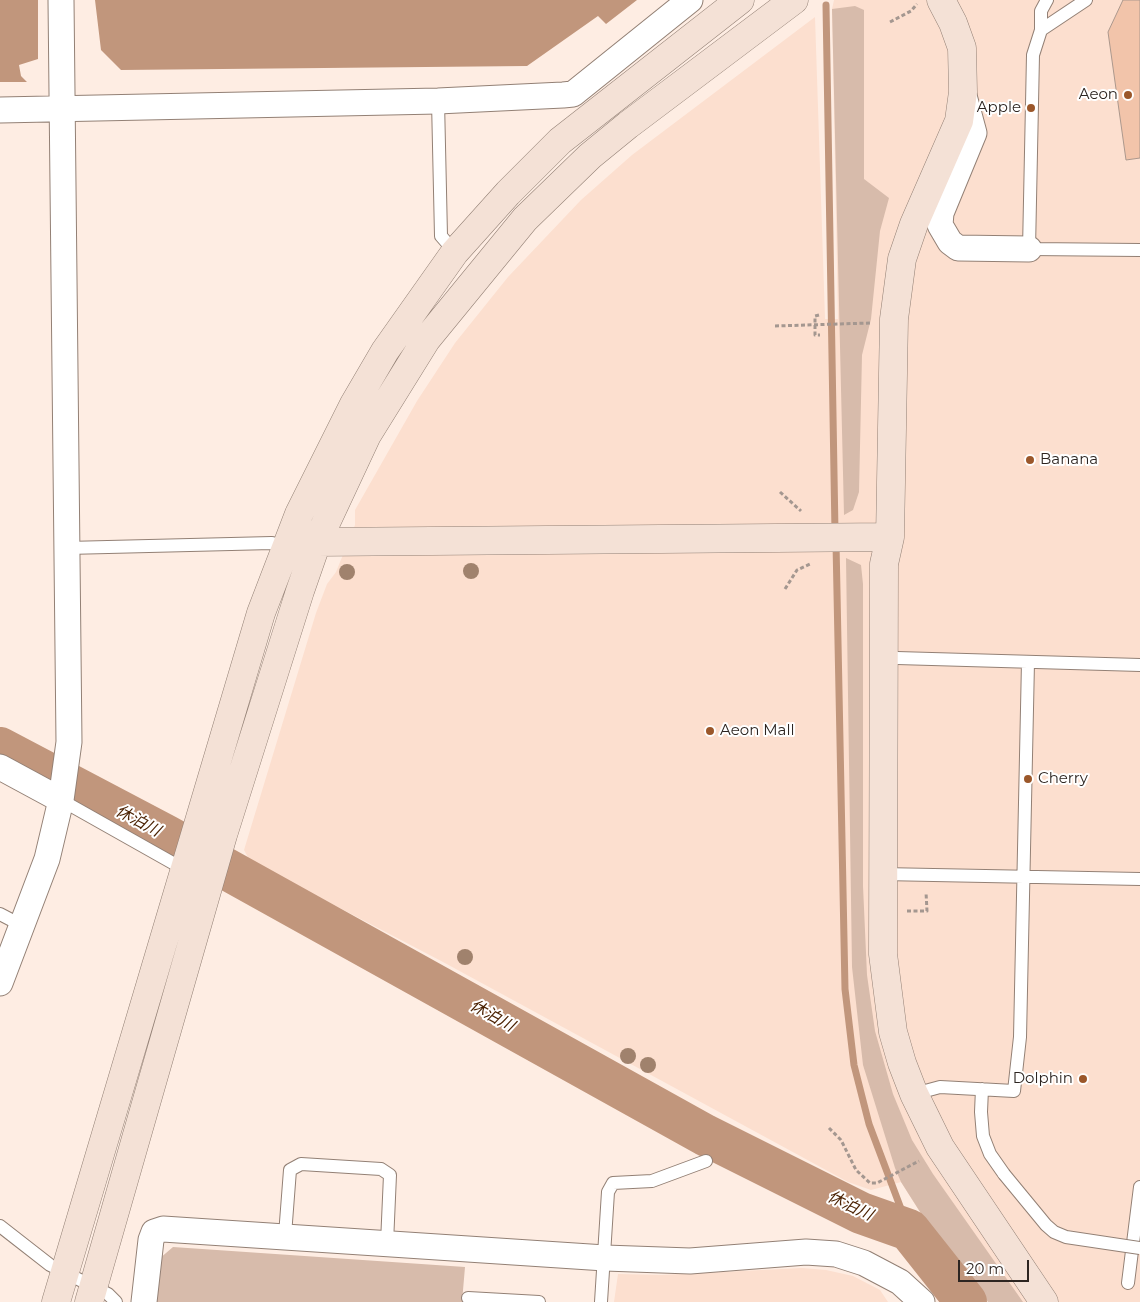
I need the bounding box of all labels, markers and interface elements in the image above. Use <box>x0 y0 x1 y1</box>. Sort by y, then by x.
place label: Aeon <box>1079 86 1118 104</box>
marker: Aeon <box>1122 89 1134 101</box>
place label: Apple <box>977 99 1021 117</box>
marker: Apple <box>1025 102 1037 114</box>
place label: Banana <box>1040 451 1098 469</box>
marker: Banana <box>1024 454 1036 466</box>
place label: Aeon Mall <box>720 722 794 740</box>
marker: Aeon Mall <box>704 725 716 737</box>
place label: Cherry <box>1038 770 1088 788</box>
marker: Cherry <box>1022 773 1034 785</box>
water label: 休泊川 <box>112 801 164 841</box>
water label: 休泊川 <box>466 996 518 1036</box>
place label: Dolphin <box>1013 1070 1073 1088</box>
marker: Dolphin <box>1077 1073 1089 1085</box>
water label: 休泊川 <box>824 1187 876 1225</box>
scale bar <box>960 1250 1031 1282</box>
text: 20 m <box>966 1259 1004 1278</box>

